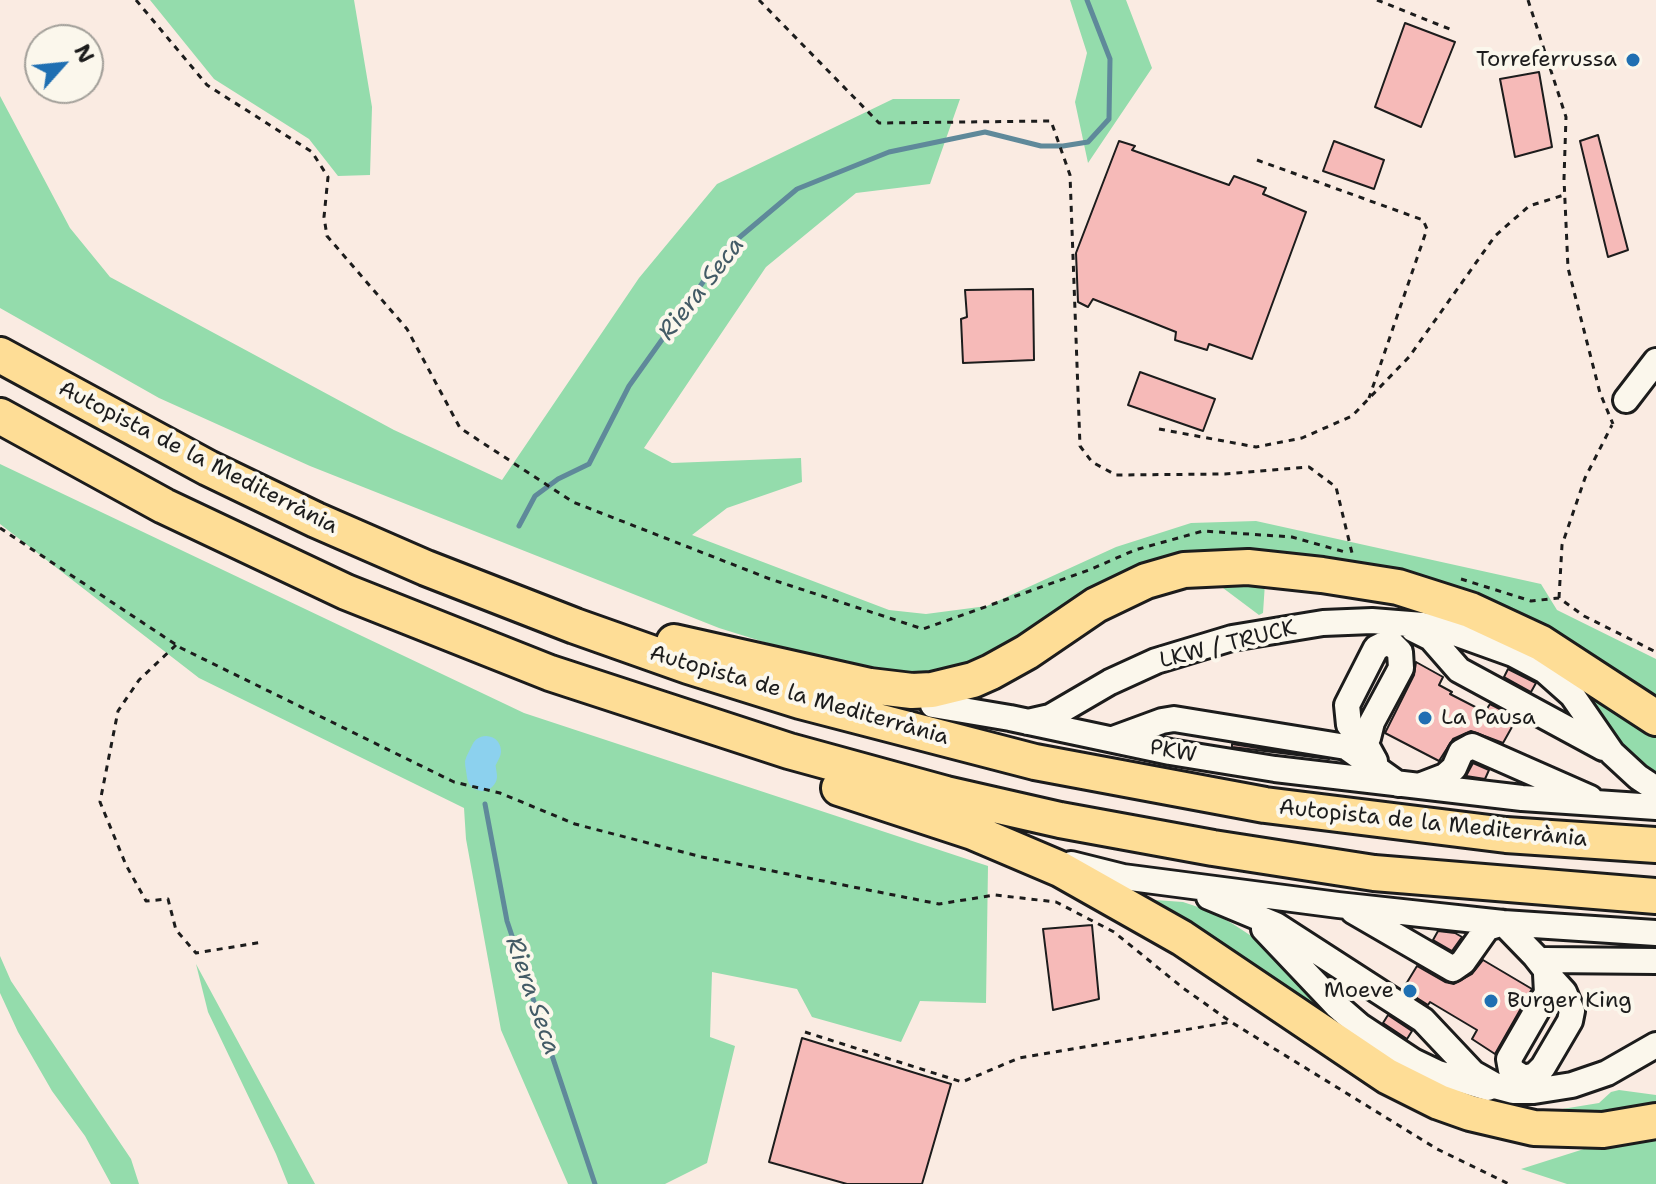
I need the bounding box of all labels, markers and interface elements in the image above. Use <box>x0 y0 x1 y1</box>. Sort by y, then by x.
north arrow <box>24 24 104 104</box>
text: N <box>67 39 101 68</box>
place label: Torreferrussa <box>1476 47 1617 73</box>
marker: Torreferrussa <box>1624 51 1642 69</box>
water label: Riera Seca <box>653 232 751 346</box>
street label: Autopista de la Mediterrània <box>54 376 342 540</box>
street label: LKW / TRUCK <box>1157 615 1299 675</box>
street label: Autopista de la Mediterrània <box>646 641 952 751</box>
place label: La Pausa <box>1441 705 1536 731</box>
marker: La Pausa <box>1416 709 1434 727</box>
street label: PKW <box>1147 735 1199 769</box>
street label: Autopista de la Mediterrània <box>1277 795 1589 853</box>
water label: Riera Seca <box>498 933 566 1059</box>
place label: Moeve <box>1324 978 1394 1004</box>
marker: Moeve <box>1401 982 1419 1000</box>
place label: Burger King <box>1507 988 1632 1014</box>
marker: Burger King <box>1482 992 1500 1010</box>

